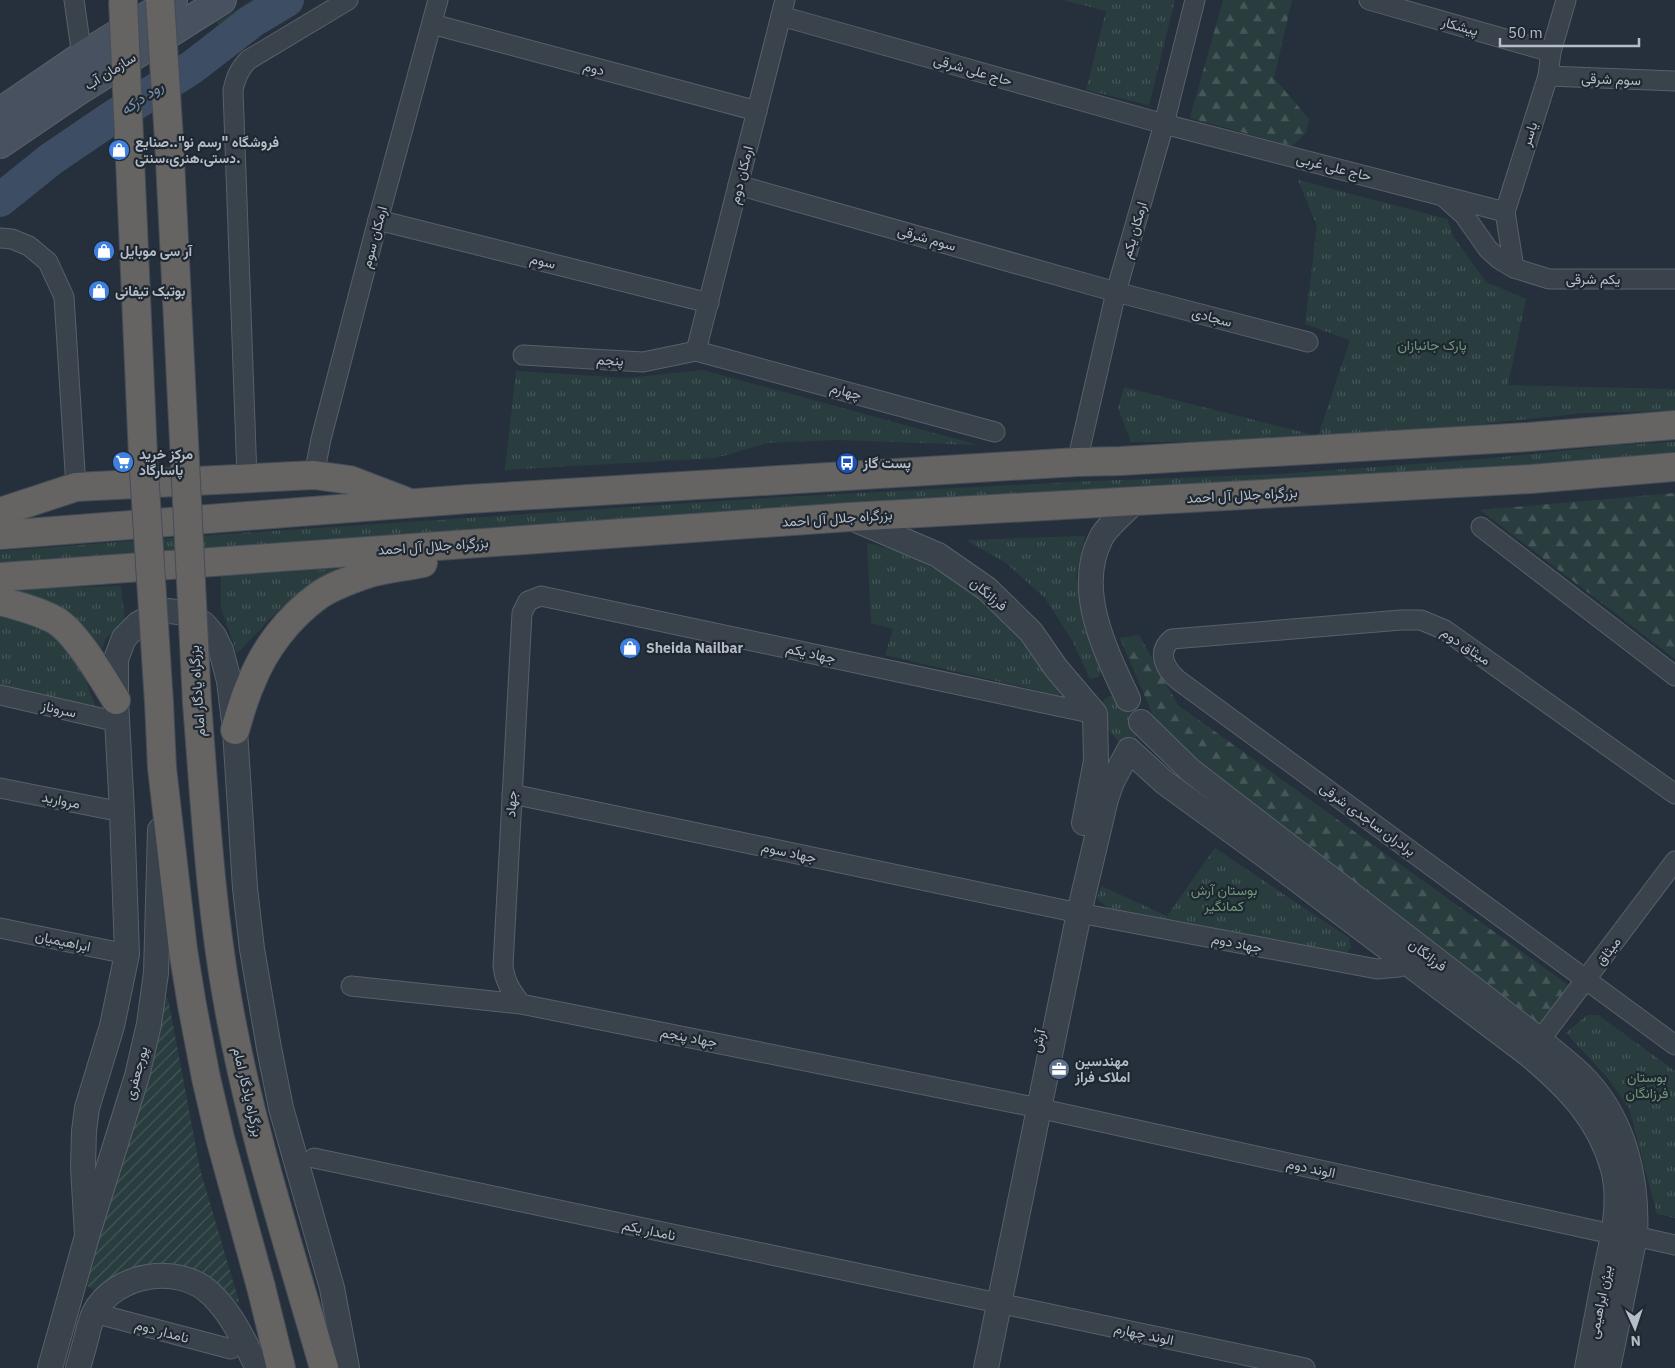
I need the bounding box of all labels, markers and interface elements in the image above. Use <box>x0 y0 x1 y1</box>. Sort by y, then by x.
street label: پیشکار <box>1438 12 1481 41</box>
scale bar <box>1500 15 1639 47</box>
text: 50 m <box>1508 23 1543 42</box>
street label: سازمان آب <box>81 48 139 94</box>
street label: حاج علی شرقی <box>931 50 1014 92</box>
street label: دوم <box>581 57 607 80</box>
street label: سوم شرقی <box>1581 69 1641 89</box>
water label: رود درکه <box>117 76 167 119</box>
street label: یاسر <box>1516 120 1541 149</box>
place label: فروشگاه "رسم نو"..صنایع دستی،هنری،سنتی. <box>135 133 279 167</box>
shop icon: فروشگاه "رسم نو"..صنایع دستی،هنری،سنتی. <box>107 138 131 162</box>
street label: ارمکان دوم <box>725 144 757 206</box>
street label: حاج علی غربی <box>1294 149 1373 187</box>
street label: ارمکان یکم <box>1117 199 1151 261</box>
street label: ارمکان سوم <box>357 204 391 270</box>
street label: سوم شرقی <box>896 221 958 255</box>
shop icon: آر سی موبایل <box>92 239 116 263</box>
place label: آر سی موبایل <box>120 242 194 260</box>
street label: سوم <box>528 249 558 273</box>
street label: یکم شرقی <box>1566 270 1620 288</box>
shop icon: بوتیک تیفانی <box>87 279 111 303</box>
place label: بوتیک تیفانی <box>115 282 185 300</box>
street label: سجادی <box>1190 303 1234 331</box>
park label: پارک جانبازان <box>1397 336 1467 355</box>
street label: پنجم <box>596 350 624 371</box>
street label: چهارم <box>828 378 864 405</box>
place label: مرکز خرید پاسارگاد <box>139 445 194 480</box>
supermarket icon: مرکز خرید پاسارگاد <box>111 450 135 474</box>
bus stop icon: پست گاز <box>835 451 859 475</box>
place label: پست گاز <box>862 454 911 473</box>
street label: بزرگراه جلال آل احمد <box>1186 483 1298 508</box>
street label: بزرگراه جلال آل احمد <box>781 505 893 532</box>
street label: بزرگراه جلال آل احمد <box>377 533 489 560</box>
street label: فرزانگان <box>967 573 1011 615</box>
street label: میثاق دوم <box>1438 623 1494 669</box>
shop icon: Sheida Nailbar <box>618 636 642 660</box>
place label: Sheida Nailbar <box>646 639 744 657</box>
street label: جهاد یکم <box>784 639 838 667</box>
street label: بزرگراه یادگار امام <box>185 645 209 737</box>
street label: سروناز <box>39 696 78 722</box>
street label: برادران ساجدی شرقی <box>1317 778 1419 860</box>
street label: مروارید <box>40 787 82 813</box>
street label: جهاد <box>501 790 521 818</box>
street label: جهاد سوم <box>760 837 818 867</box>
park label: بوستان آرش کمانگیر <box>1191 881 1257 915</box>
street label: ابراهیمیان <box>34 926 92 956</box>
street label: جهاد دوم <box>1210 929 1264 957</box>
street label: میثاق <box>1591 933 1625 969</box>
street label: فرزانگان <box>1405 935 1451 975</box>
street label: جهاد پنجم <box>659 1023 719 1052</box>
street label: آرش <box>1027 1026 1050 1054</box>
street label: پورجعفری <box>120 1044 153 1102</box>
street label: بزرگراه یادگار امام <box>229 1045 267 1139</box>
place label: مهندسین املاک فراز <box>1074 1052 1130 1086</box>
office icon: مهندسین املاک فراز <box>1047 1057 1071 1081</box>
park label: بوستان فرزانگان <box>1626 1068 1668 1102</box>
street label: الوند دوم <box>1285 1154 1337 1182</box>
street label: نامدار یکم <box>621 1216 677 1244</box>
street label: بیژن ابراهیمی <box>1584 1264 1616 1340</box>
north arrow <box>1610 1303 1660 1353</box>
street label: نامدار دوم <box>133 1315 191 1347</box>
street label: الوند چهارم <box>1112 1319 1175 1350</box>
text: N <box>1630 1332 1641 1350</box>

